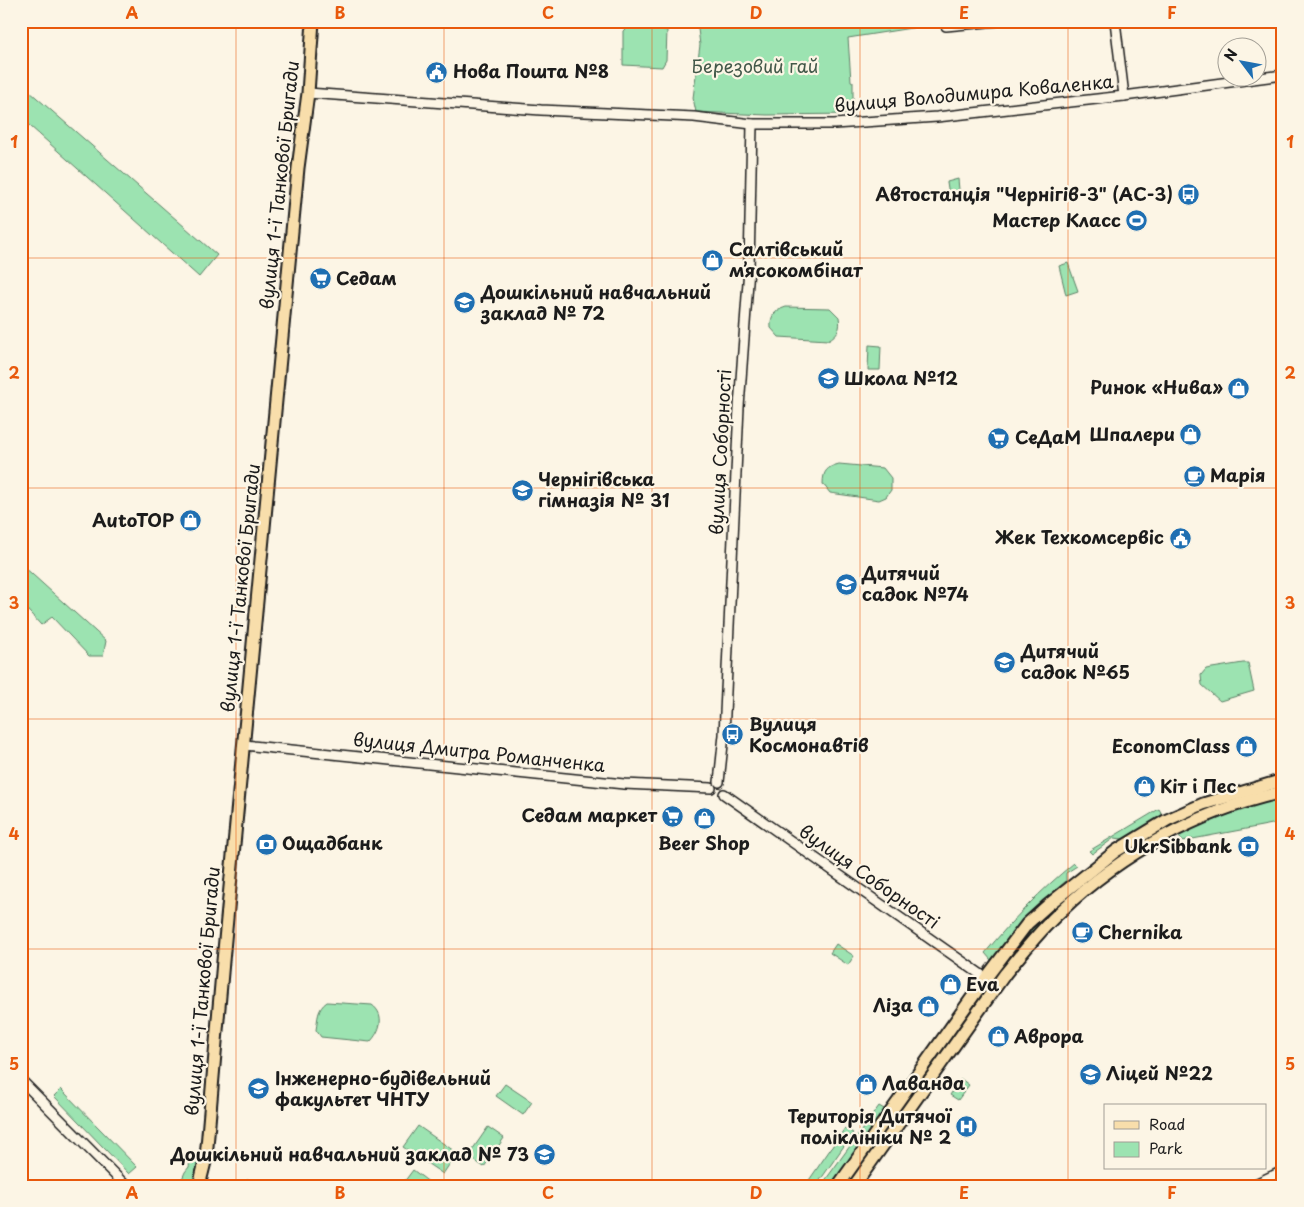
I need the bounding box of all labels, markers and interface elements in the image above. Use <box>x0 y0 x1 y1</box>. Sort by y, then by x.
text: A <box>126 0 139 24</box>
text: B <box>335 0 346 24</box>
text: C <box>542 0 554 24</box>
text: D <box>750 0 762 24</box>
text: E <box>959 0 969 24</box>
text: F <box>1167 0 1177 24</box>
north arrow <box>1216 38 1266 88</box>
text: N <box>1219 45 1242 65</box>
park label: Березовий гай <box>692 52 818 79</box>
place label: Нова Пошта №8 <box>453 57 609 84</box>
street label: вулиця 1-ї Танкової Бригади <box>252 59 305 311</box>
public building icon: Нова Пошта №8 <box>425 60 449 84</box>
street label: вулиця Володимира Коваленка <box>833 67 1115 118</box>
text: 1 <box>10 129 18 153</box>
text: 1 <box>1286 129 1294 153</box>
place label: Автостанція "Чернігів-3" (АС-3) <box>876 180 1173 207</box>
bus stop icon: Автостанція "Чернігів-3" (АС-3) <box>1177 183 1201 207</box>
place label: Мастер Класс <box>992 206 1121 233</box>
sports icon: Мастер Класс <box>1125 209 1149 233</box>
place label: Салтівський мʼясокомбінат <box>729 235 863 283</box>
shop icon: Салтівський мʼясокомбінат <box>701 248 725 272</box>
place label: Седам <box>336 264 397 291</box>
supermarket icon: Седам <box>308 267 332 291</box>
place label: Дошкільний навчальний заклад № 72 <box>480 278 711 326</box>
school or university icon: Дошкільний навчальний заклад № 72 <box>453 291 477 315</box>
text: 2 <box>8 360 20 384</box>
text: 2 <box>1284 360 1296 384</box>
place label: Школа №12 <box>844 364 958 391</box>
school or university icon: Школа №12 <box>816 367 840 391</box>
street label: вулиця Соборності <box>702 368 737 536</box>
place label: Ринок «Нива» <box>1090 373 1223 400</box>
shop icon: Ринок «Нива» <box>1227 376 1251 400</box>
place label: Шпалери <box>1089 420 1175 447</box>
place label: СеДаМ <box>1015 423 1081 450</box>
shop icon: Шпалери <box>1179 423 1203 447</box>
supermarket icon: СеДаМ <box>987 426 1011 450</box>
place label: Марія <box>1210 461 1265 488</box>
street label: вулиця 1-ї Танкової Бригади <box>213 462 266 714</box>
cafe icon: Марія <box>1182 464 1206 488</box>
place label: Чернігівська гімназія № 31 <box>538 465 670 513</box>
school or university icon: Чернігівська гімназія № 31 <box>510 478 534 502</box>
place label: AutoTOP <box>92 506 174 533</box>
shop icon: AutoTOP <box>178 509 202 533</box>
place label: Жек Техкомсервіс <box>995 523 1164 550</box>
public building icon: Жек Техкомсервіс <box>1168 526 1192 550</box>
place label: Дитячий садок №74 <box>861 559 969 607</box>
school or university icon: Дитячий садок №74 <box>834 572 858 596</box>
text: 3 <box>9 590 19 614</box>
text: 3 <box>1285 590 1295 614</box>
place label: Дитячий садок №65 <box>1020 637 1130 685</box>
school or university icon: Дитячий садок №65 <box>993 650 1017 674</box>
place label: Вулиця Космонавтів <box>749 710 869 758</box>
bus stop icon: Вулиця Космонавтів <box>721 723 745 747</box>
street label: вулиця Дмитра Романченка <box>352 725 607 778</box>
place label: EconomClass <box>1112 732 1230 759</box>
shop icon: EconomClass <box>1234 735 1258 759</box>
place label: Кіт і Пес <box>1160 772 1237 799</box>
shop icon: Кіт і Пес <box>1132 775 1156 799</box>
place label: Седам маркет <box>521 801 658 828</box>
supermarket icon: Седам маркет <box>661 804 685 828</box>
shop icon: Beer Shop <box>692 807 716 831</box>
street label: вулиця Соборності <box>794 817 946 934</box>
text: 4 <box>9 821 20 845</box>
text: 4 <box>1285 821 1296 845</box>
place label: Ощадбанк <box>282 829 383 856</box>
place label: Beer Shop <box>658 829 750 856</box>
bank icon: Ощадбанк <box>254 832 278 856</box>
place label: UkrSibbank <box>1124 832 1232 859</box>
bank icon: UkrSibbank <box>1236 835 1260 859</box>
street label: вулиця 1-ї Танкової Бригади <box>177 865 226 1117</box>
place label: Chernika <box>1098 918 1183 945</box>
cafe icon: Chernika <box>1070 921 1094 945</box>
place label: Eva <box>966 970 1000 997</box>
shop icon: Eva <box>938 973 962 997</box>
place label: Ліза <box>873 991 913 1018</box>
shop icon: Ліза <box>917 994 941 1018</box>
place label: Аврора <box>1013 1022 1084 1049</box>
shop icon: Аврора <box>986 1025 1010 1049</box>
text: 5 <box>9 1051 19 1075</box>
text: 5 <box>1285 1051 1295 1075</box>
place label: Ліцей №22 <box>1106 1059 1213 1086</box>
school or university icon: Ліцей №22 <box>1078 1062 1102 1086</box>
place label: Інженерно-будівельний факультет ЧНТУ <box>275 1064 491 1112</box>
place label: Лаванда <box>882 1069 965 1096</box>
shop icon: Лаванда <box>854 1072 878 1096</box>
school or university icon: Інженерно-будівельний факультет ЧНТУ <box>247 1077 271 1101</box>
place label: Територія Дитячої поліклініки № 2 <box>787 1102 953 1150</box>
legend <box>1104 1104 1266 1170</box>
text: Road <box>1149 1112 1185 1135</box>
hospital icon: Територія Дитячої поліклініки № 2 <box>955 1115 979 1139</box>
text: Park <box>1149 1136 1183 1159</box>
place label: Дошкільний навчальний заклад № 73 <box>170 1140 529 1167</box>
school or university icon: Дошкільний навчальний заклад № 73 <box>533 1143 557 1167</box>
text: A <box>126 1180 139 1204</box>
text: B <box>335 1180 346 1204</box>
text: C <box>542 1180 554 1204</box>
text: D <box>750 1180 762 1204</box>
text: E <box>959 1180 969 1204</box>
text: F <box>1167 1180 1177 1204</box>

